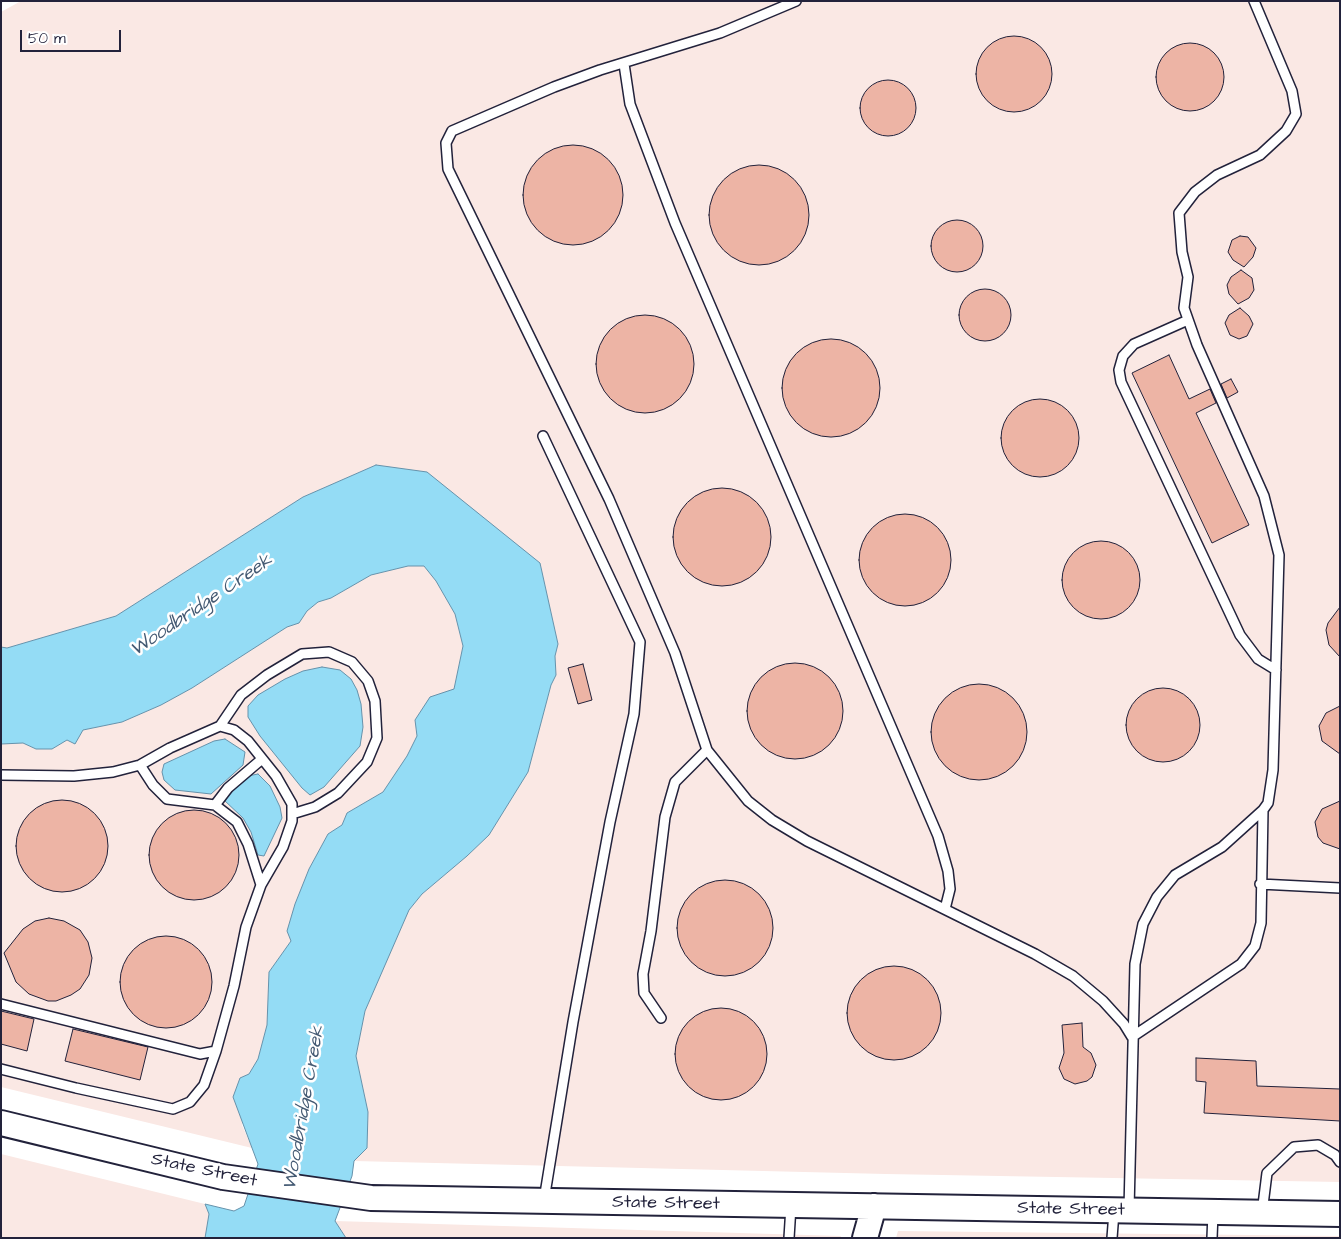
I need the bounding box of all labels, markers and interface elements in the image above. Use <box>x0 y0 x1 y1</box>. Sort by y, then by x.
scale bar <box>22 20 124 52</box>
text: 50 m <box>28 28 66 49</box>
water label: Woodbridge Creek <box>127 550 277 662</box>
water label: Woodbridge Creek <box>279 1024 331 1192</box>
street label: State Street <box>149 1149 259 1193</box>
street label: State Street <box>612 1192 720 1216</box>
street label: State Street <box>1017 1198 1125 1222</box>

